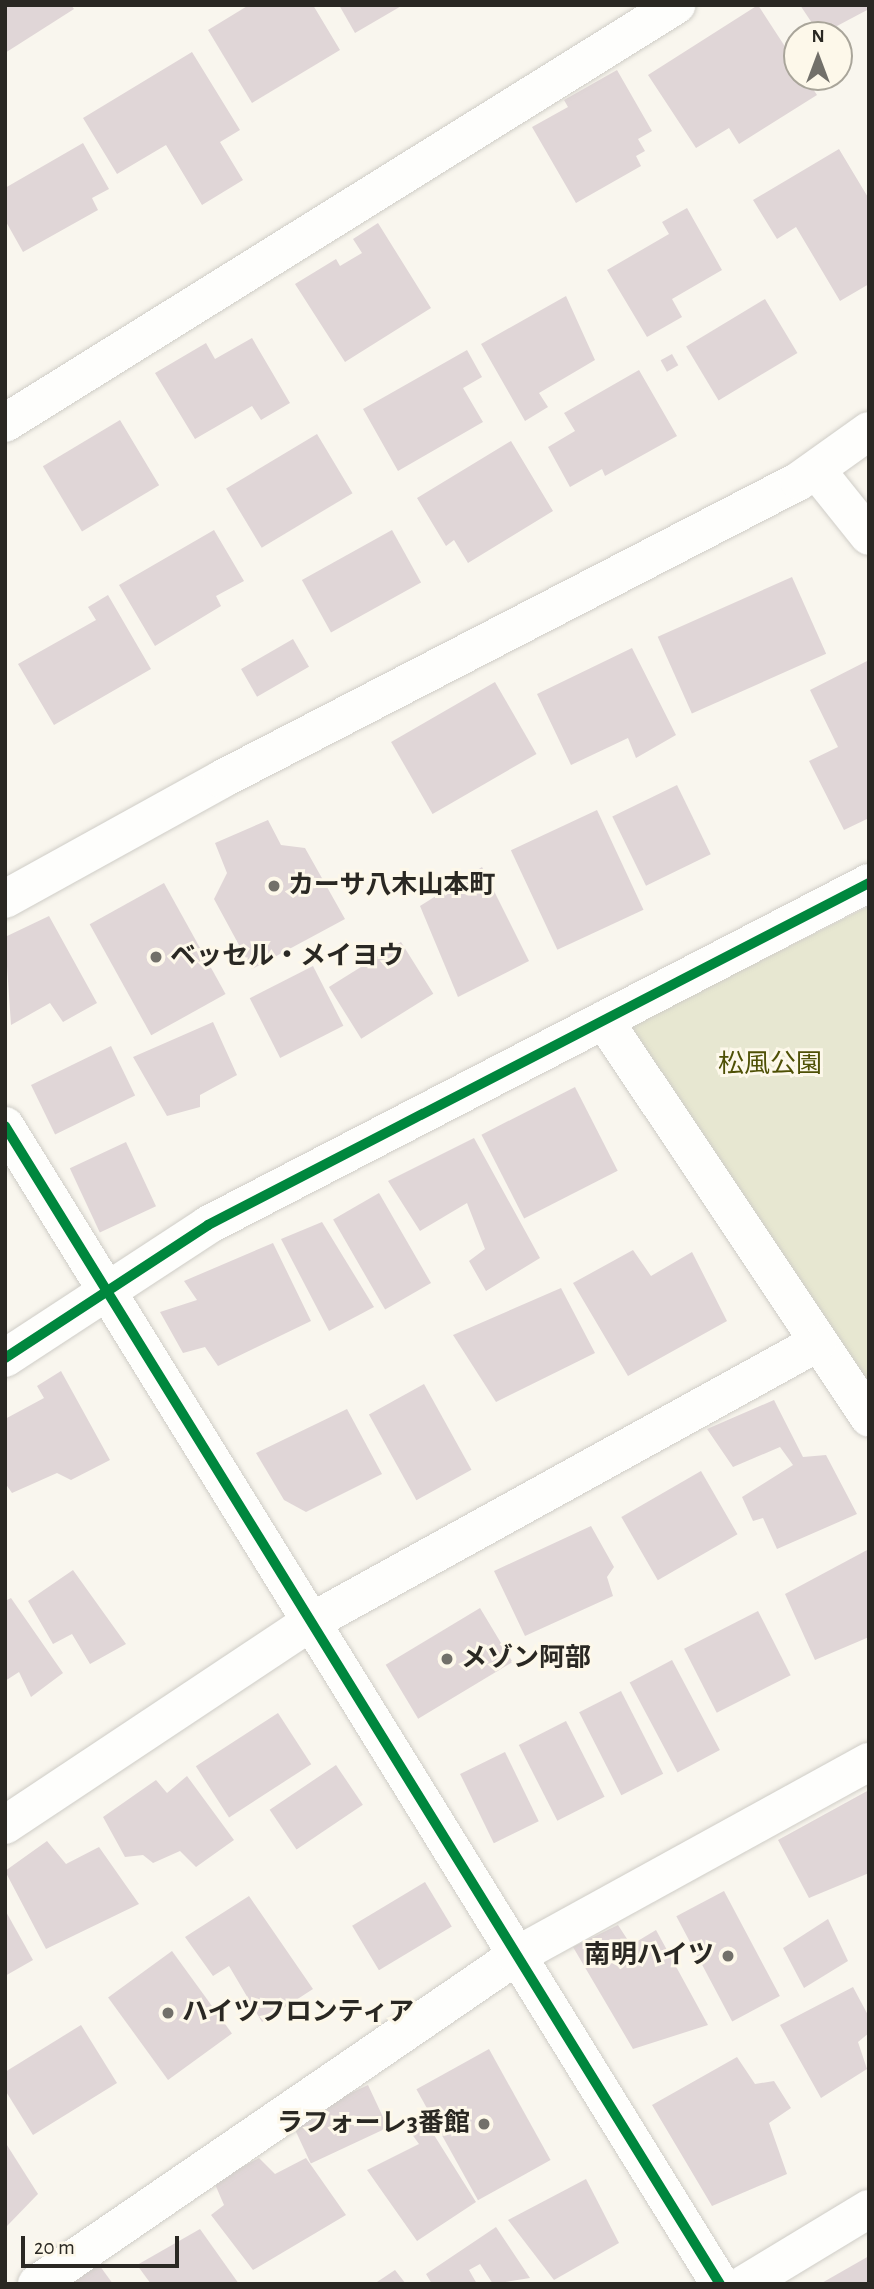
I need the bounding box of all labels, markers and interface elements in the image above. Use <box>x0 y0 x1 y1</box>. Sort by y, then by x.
north arrow <box>783 21 853 91</box>
text: N <box>811 27 825 46</box>
place label: カーサ八木山本町 <box>288 870 496 902</box>
marker: カーサ八木山本町 <box>266 878 282 894</box>
place label: ベッセル・メイヨウ <box>170 941 404 973</box>
marker: ベッセル・メイヨウ <box>148 949 164 965</box>
park label: 松風公園 <box>718 1049 822 1081</box>
place label: メゾン阿部 <box>461 1643 591 1675</box>
marker: メゾン阿部 <box>439 1651 455 1667</box>
place label: 南明ハイツ <box>584 1940 714 1972</box>
marker: 南明ハイツ <box>720 1948 736 1964</box>
place label: ハイツフロンティア <box>182 1997 416 2029</box>
marker: ハイツフロンティア <box>160 2005 176 2021</box>
place label: ラフォーレ3番館 <box>277 2108 470 2140</box>
marker: ラフォーレ3番館 <box>476 2116 492 2132</box>
scale bar <box>24 2222 182 2266</box>
text: 20 m <box>34 2237 75 2258</box>

